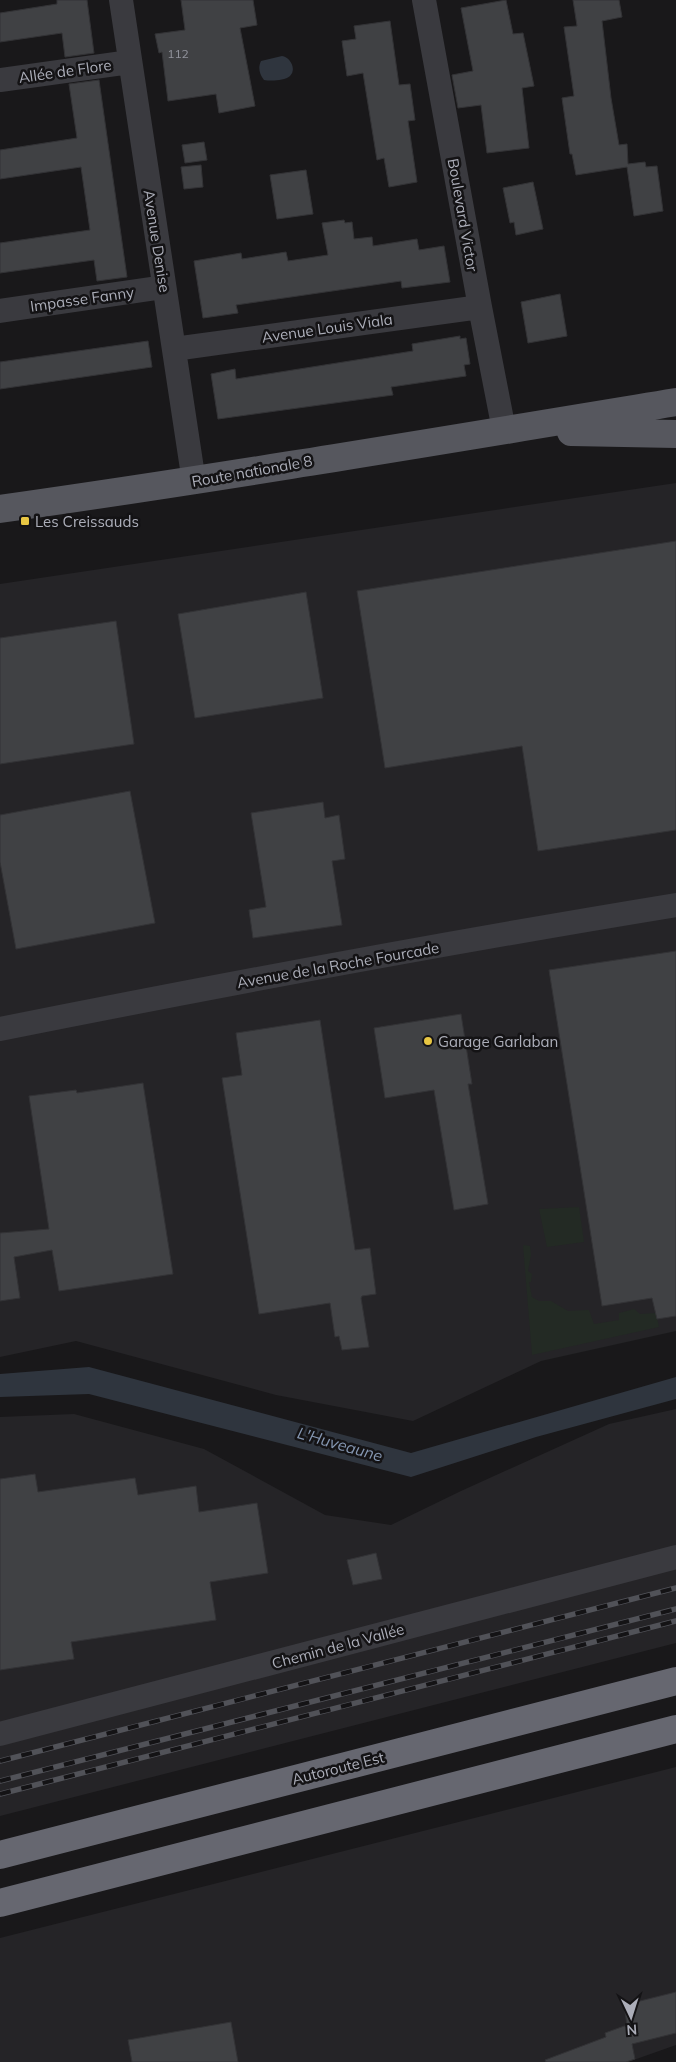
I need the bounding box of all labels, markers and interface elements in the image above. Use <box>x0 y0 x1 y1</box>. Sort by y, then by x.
house number: 112 <box>167 46 189 61</box>
street label: Allée de Flore <box>17 55 113 87</box>
street label: Boulevard Victor <box>444 157 482 274</box>
street label: Avenue Denise <box>140 188 174 294</box>
street label: Impasse Fanny <box>29 282 135 316</box>
street label: Avenue Louis Viala <box>260 309 394 347</box>
street label: Route nationale 8 <box>190 451 314 491</box>
place label: Les Creissauds <box>35 512 139 531</box>
marker: Les Creissauds <box>19 515 31 527</box>
street label: Avenue de la Roche Fourcade <box>235 938 441 992</box>
place label: Garage Garlaban <box>438 1032 558 1051</box>
marker: Garage Garlaban <box>422 1035 434 1047</box>
water label: L'Huveaune <box>295 1422 385 1466</box>
street label: Chemin de la Vallée <box>270 1619 406 1673</box>
street label: Autoroute Est <box>290 1747 386 1789</box>
north arrow <box>606 1992 656 2042</box>
text: N <box>626 2021 638 2039</box>

